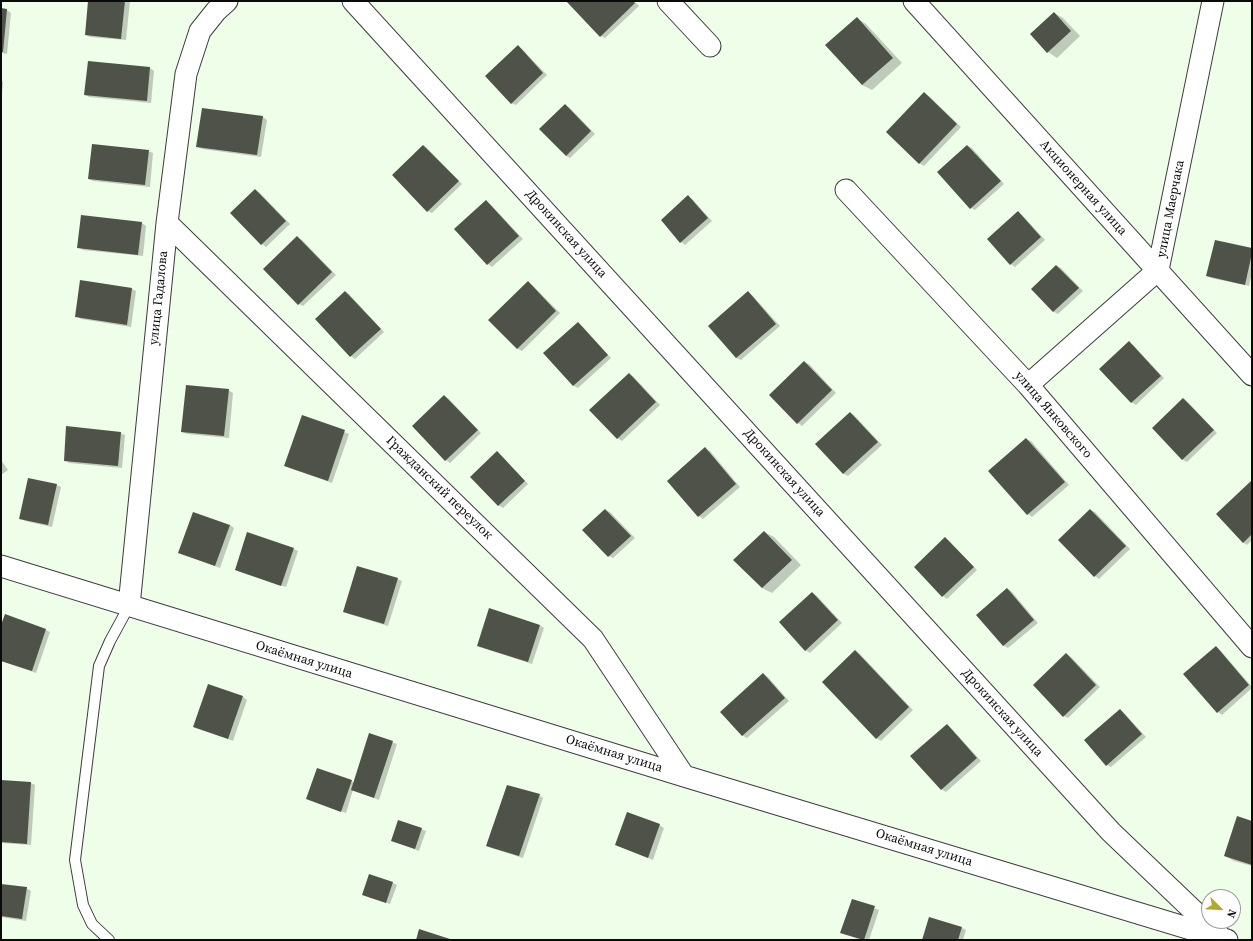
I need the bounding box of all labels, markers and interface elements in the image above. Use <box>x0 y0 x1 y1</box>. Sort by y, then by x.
street label: Акционерная улица <box>1036 137 1130 239</box>
street label: улица Маерчака <box>1154 159 1188 259</box>
street label: Дрокинская улица <box>522 187 610 281</box>
street label: улица Гадалова <box>146 250 172 346</box>
street label: улица Янковского <box>1011 368 1095 462</box>
street label: Дрокинская улица <box>740 426 828 520</box>
street label: Гражданский переулок <box>382 433 496 543</box>
street label: Окаёмная улица <box>254 638 354 682</box>
street label: Дрокинская улица <box>958 666 1046 760</box>
street label: Окаёмная улица <box>564 732 664 776</box>
street label: Окаёмная улица <box>874 826 974 870</box>
north arrow <box>1201 889 1241 929</box>
text: N <box>1223 907 1240 920</box>

